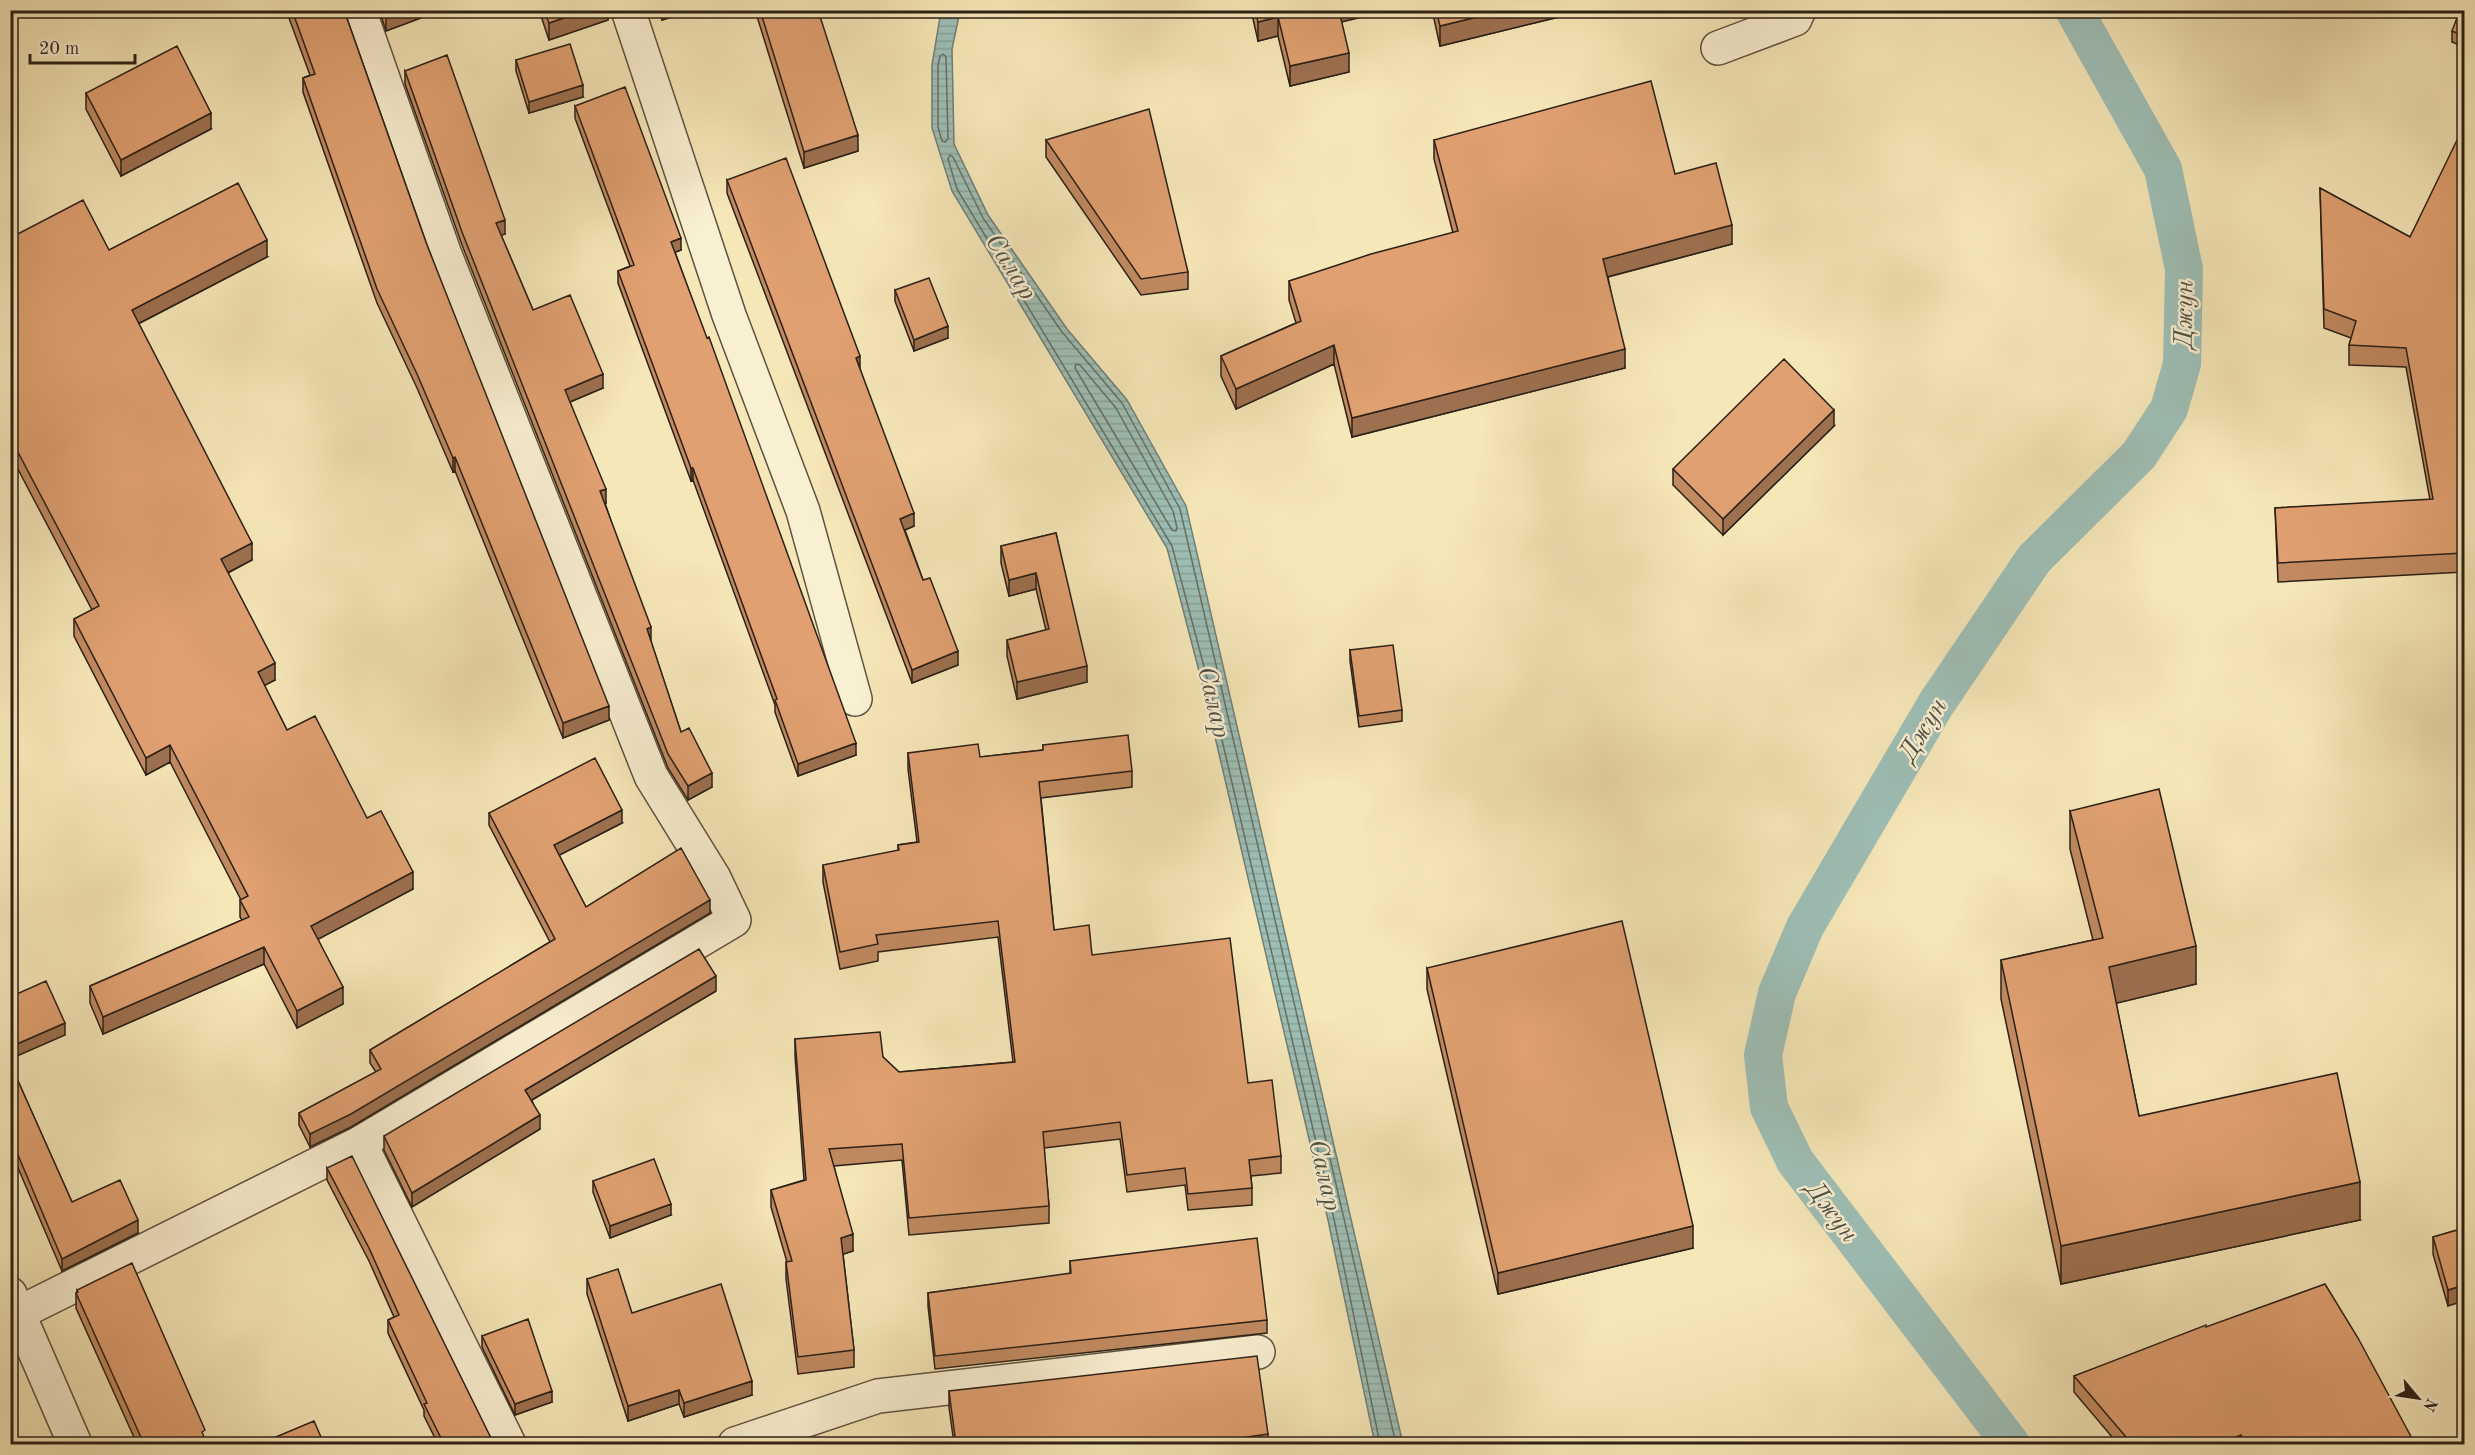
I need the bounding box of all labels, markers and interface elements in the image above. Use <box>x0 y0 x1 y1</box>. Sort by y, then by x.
scale bar <box>30 27 135 65</box>
text: 20 m <box>39 40 79 58</box>
water label: Салар <box>980 229 1041 305</box>
water label: Джун <box>2171 279 2199 352</box>
water label: Салар <box>1192 664 1234 741</box>
water label: Джун <box>1893 694 1953 769</box>
water label: Салар <box>1303 1137 1345 1214</box>
water label: Джун <box>1799 1175 1863 1248</box>
north arrow <box>2388 1368 2448 1428</box>
text: N <box>2419 1395 2439 1414</box>

